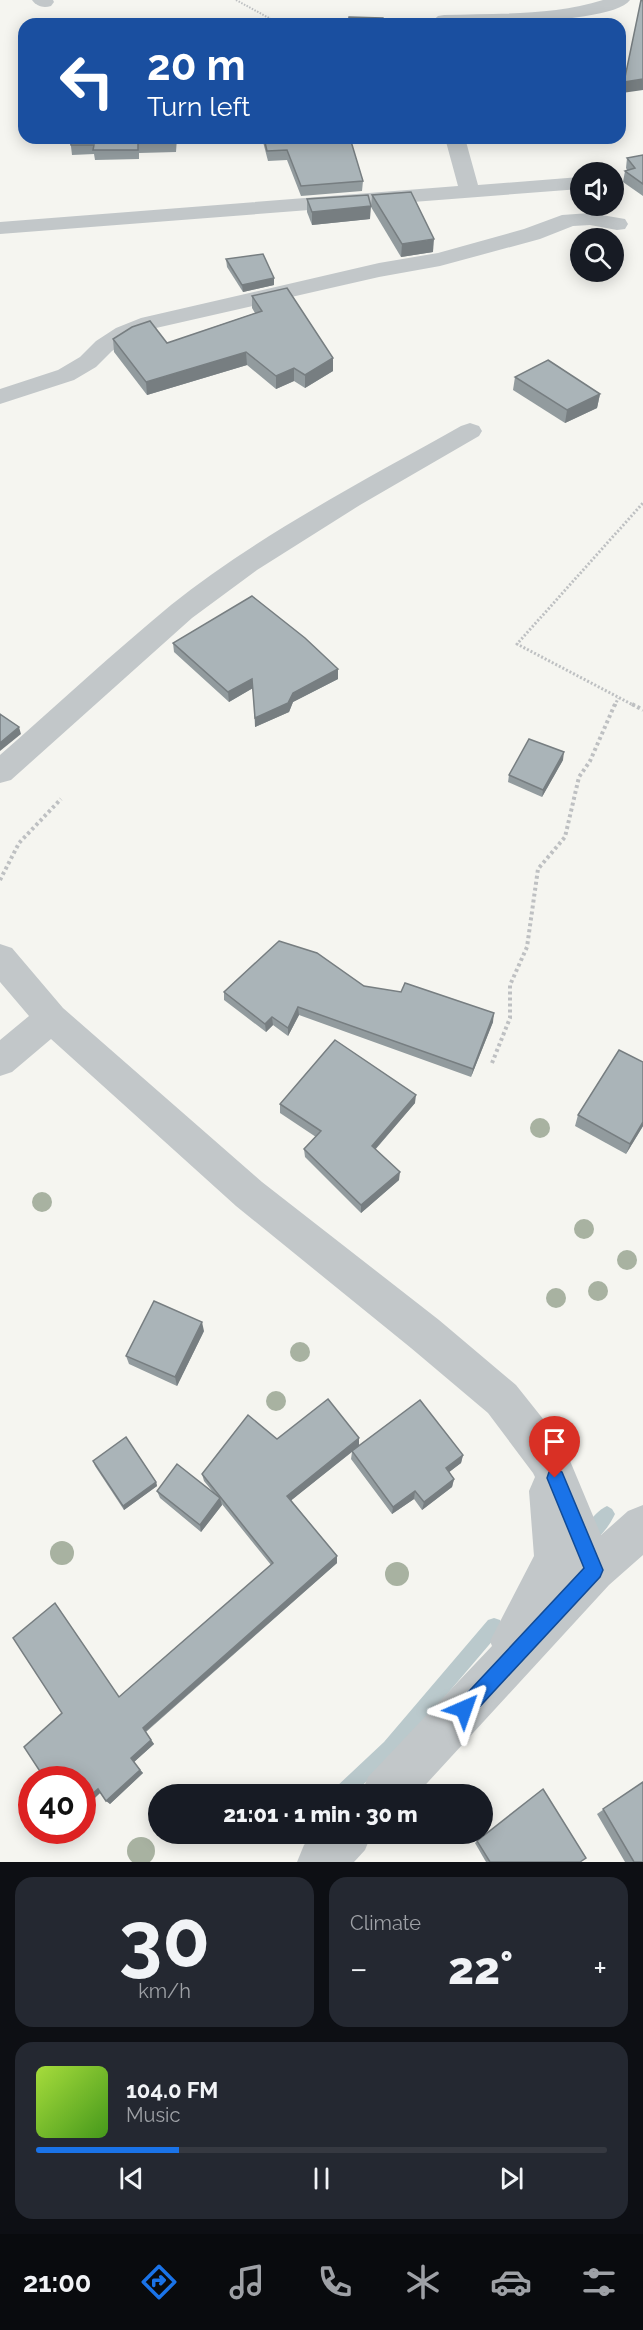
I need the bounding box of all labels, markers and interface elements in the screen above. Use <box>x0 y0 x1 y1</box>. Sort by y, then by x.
text: 20 m <box>147 41 246 90</box>
icon: left <box>48 42 126 120</box>
text: Turn left <box>147 91 250 122</box>
map controls <box>570 162 624 282</box>
button: sound <box>570 162 624 216</box>
button: search <box>570 228 624 282</box>
pin <box>529 1416 580 1478</box>
icon: arrive <box>538 1425 571 1458</box>
position arrow <box>432 1677 496 1741</box>
speed limit sign: 40 <box>18 1766 96 1844</box>
text: 21:01 · 1 min · 30 m <box>223 1801 418 1827</box>
text: 30 <box>119 1894 210 1985</box>
text: Climate <box>350 1911 421 1935</box>
text: 22° <box>448 1942 513 1995</box>
text: − <box>350 1949 368 1988</box>
text: + <box>593 1949 607 1988</box>
text: km/h <box>138 1979 191 2003</box>
text: 104.0 FM <box>126 2077 218 2103</box>
text: Music <box>126 2103 180 2127</box>
icon: previous <box>115 2162 148 2195</box>
icon: pause <box>305 2162 338 2195</box>
icon: next <box>495 2162 528 2195</box>
icon: directions <box>138 2261 180 2303</box>
icon: music <box>226 2261 268 2303</box>
icon: phone <box>314 2261 356 2303</box>
icon: climate <box>402 2261 444 2303</box>
icon: car <box>490 2261 532 2303</box>
icon: filters <box>578 2261 620 2303</box>
text: 21:00 <box>23 2267 91 2298</box>

